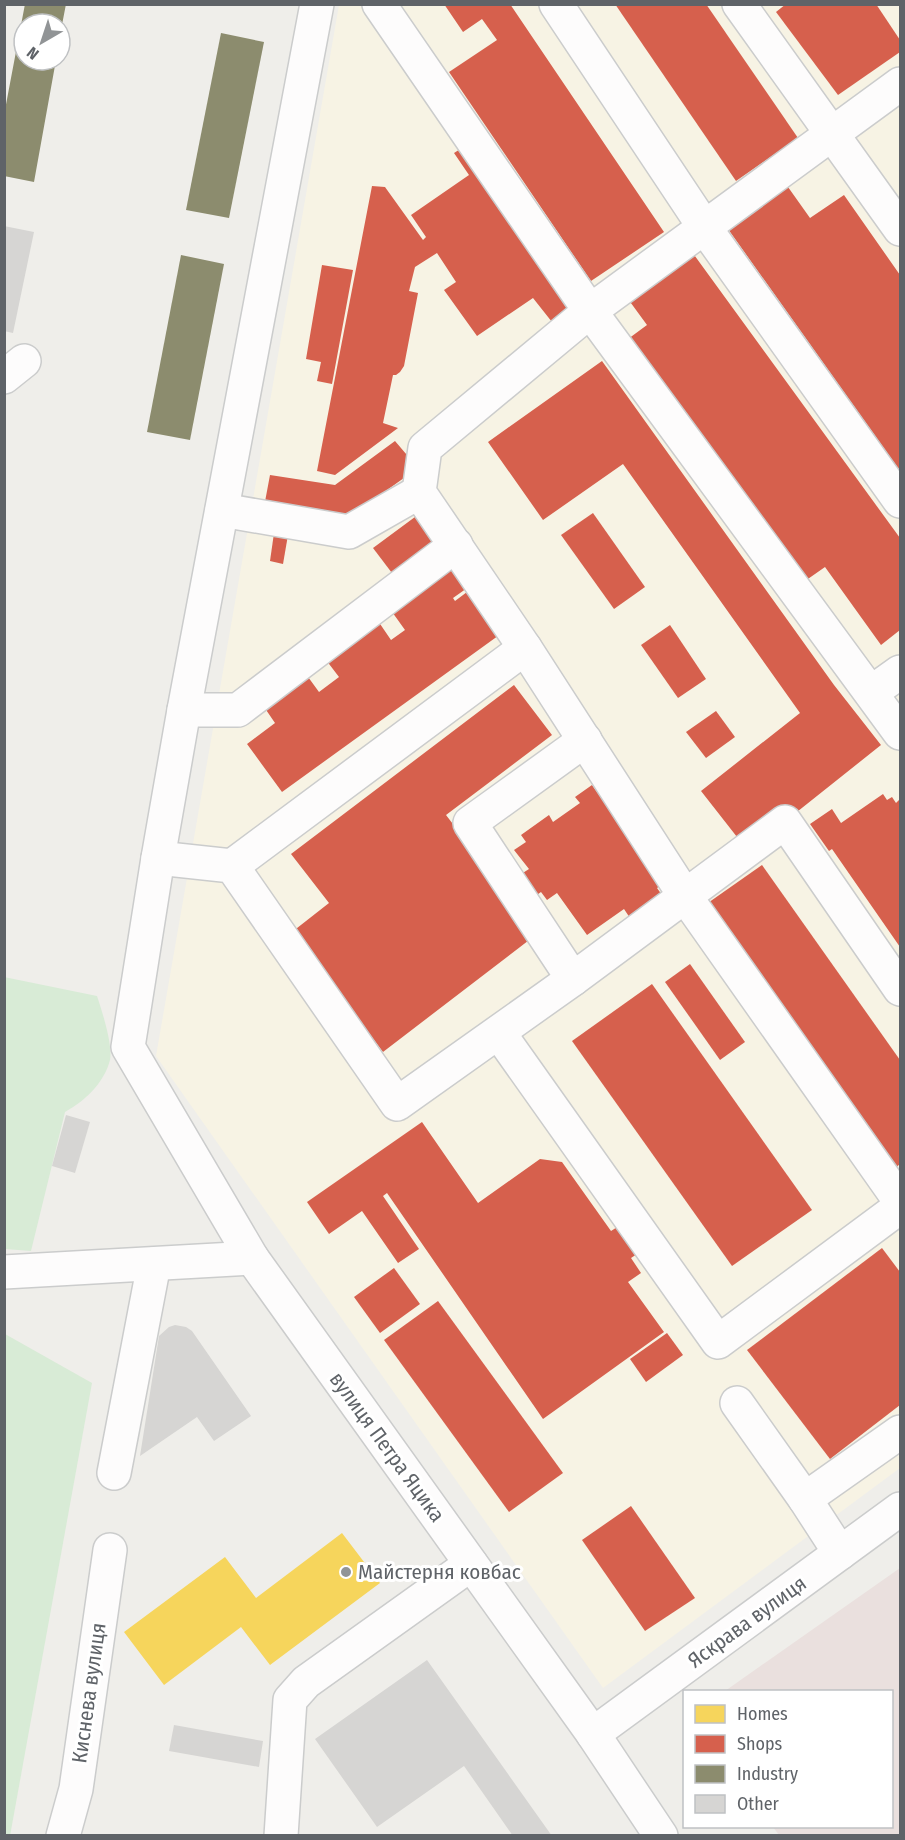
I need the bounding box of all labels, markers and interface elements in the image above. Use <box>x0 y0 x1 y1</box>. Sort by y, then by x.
north arrow <box>12 12 72 72</box>
text: N <box>23 43 43 64</box>
street label: вулиця Петра Яцика <box>324 1367 450 1527</box>
place label: Майстерня ковбас <box>358 1559 521 1585</box>
marker: Майстерня ковбас <box>339 1565 353 1579</box>
street label: Яскрава вулиця <box>683 1570 811 1674</box>
street label: Киснева вулиця <box>66 1621 112 1765</box>
legend <box>683 1690 893 1828</box>
text: Homes <box>737 1703 788 1725</box>
text: Shops <box>737 1733 782 1755</box>
text: Industry <box>737 1763 798 1785</box>
text: Other <box>737 1793 780 1815</box>

